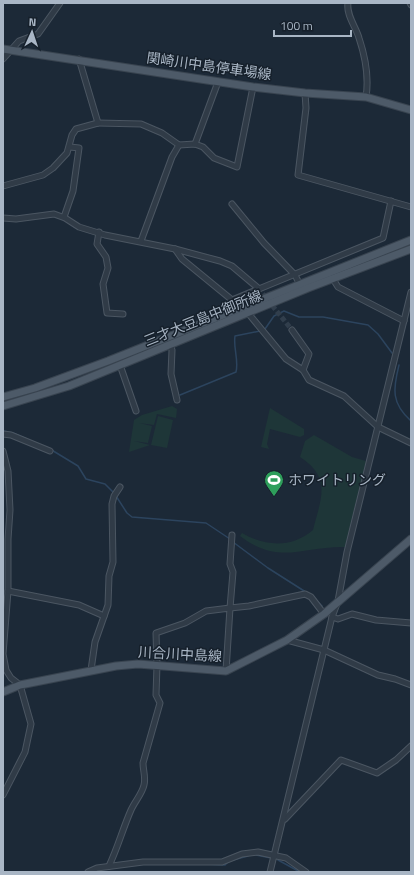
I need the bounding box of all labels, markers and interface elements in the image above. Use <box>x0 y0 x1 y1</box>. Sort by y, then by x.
north arrow <box>12 12 52 52</box>
scale bar <box>274 12 351 38</box>
text: N <box>28 14 37 30</box>
text: 100 m <box>280 16 313 35</box>
street label: 関崎川中島停車場線 <box>145 46 273 85</box>
street label: 三才大豆島中御所線 <box>140 284 265 351</box>
sports icon: ホワイトリング <box>263 469 285 497</box>
place label: ホワイトリング <box>288 469 386 490</box>
street label: 川合川中島線 <box>138 641 223 666</box>

